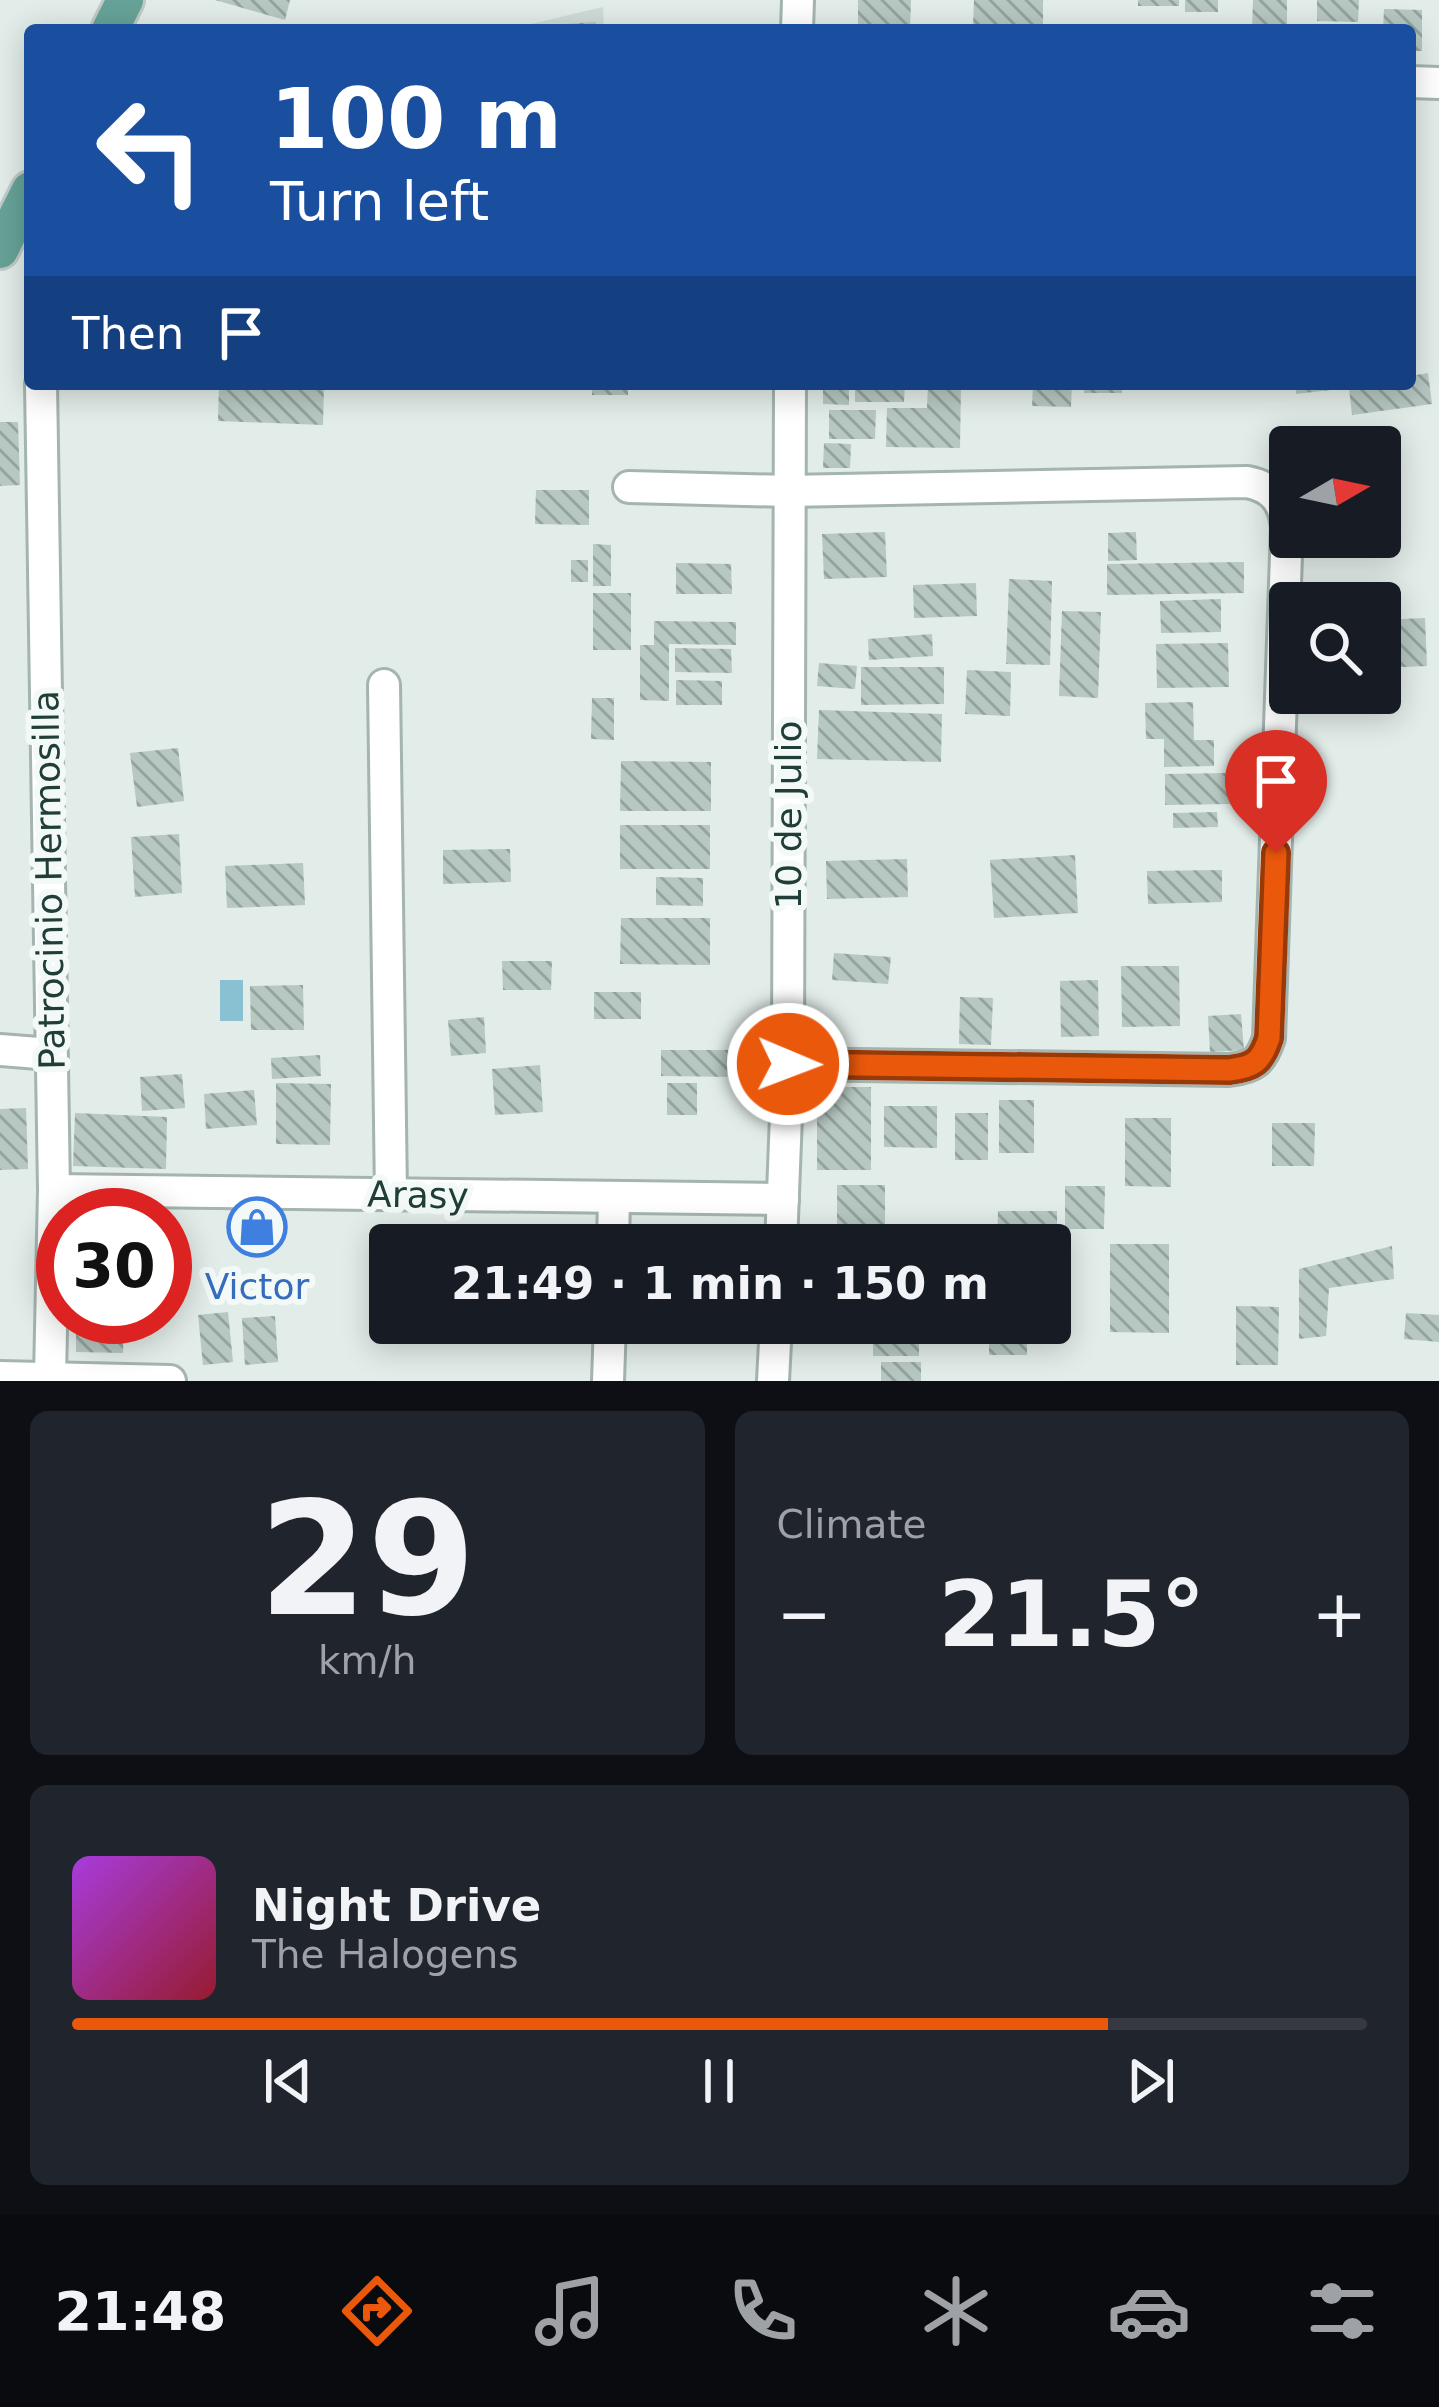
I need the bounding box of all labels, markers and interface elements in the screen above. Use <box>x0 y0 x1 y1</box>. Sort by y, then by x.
text: 100 m <box>270 70 562 168</box>
icon: left <box>72 72 228 228</box>
text: Turn left <box>270 170 489 233</box>
icon: arrive <box>208 300 274 366</box>
text: Then <box>72 307 184 360</box>
north arrow <box>1269 426 1401 558</box>
map controls <box>1269 426 1401 714</box>
button: search <box>1269 582 1401 714</box>
street label: Patrocinio Hermosilla <box>25 690 73 1070</box>
street label: 10 de Julio <box>768 720 809 910</box>
pin <box>1225 730 1327 853</box>
icon: arrive <box>1243 748 1309 814</box>
position arrow <box>725 1001 851 1127</box>
street label: Arasy <box>367 1174 469 1216</box>
speed limit sign: 30 <box>36 1188 192 1344</box>
shop icon: Victor <box>226 1196 288 1258</box>
text: 21:49 · 1 min · 150 m <box>451 1257 989 1310</box>
place label: Victor <box>205 1266 309 1307</box>
text: 29 <box>259 1469 476 1651</box>
text: Climate <box>777 1502 927 1547</box>
text: 21.5° <box>938 1562 1205 1667</box>
text: − <box>777 1576 832 1653</box>
text: + <box>1312 1576 1367 1653</box>
text: km/h <box>318 1638 416 1683</box>
text: Night Drive <box>252 1879 541 1932</box>
text: The Halogens <box>252 1932 519 1977</box>
icon: previous <box>255 2048 321 2114</box>
icon: pause <box>686 2048 752 2114</box>
icon: next <box>1118 2048 1184 2114</box>
icon: directions <box>335 2269 419 2353</box>
icon: music <box>528 2269 612 2353</box>
icon: phone <box>721 2269 805 2353</box>
icon: climate <box>914 2269 998 2353</box>
icon: car <box>1107 2269 1191 2353</box>
icon: filters <box>1300 2269 1384 2353</box>
text: 21:48 <box>55 2280 226 2343</box>

